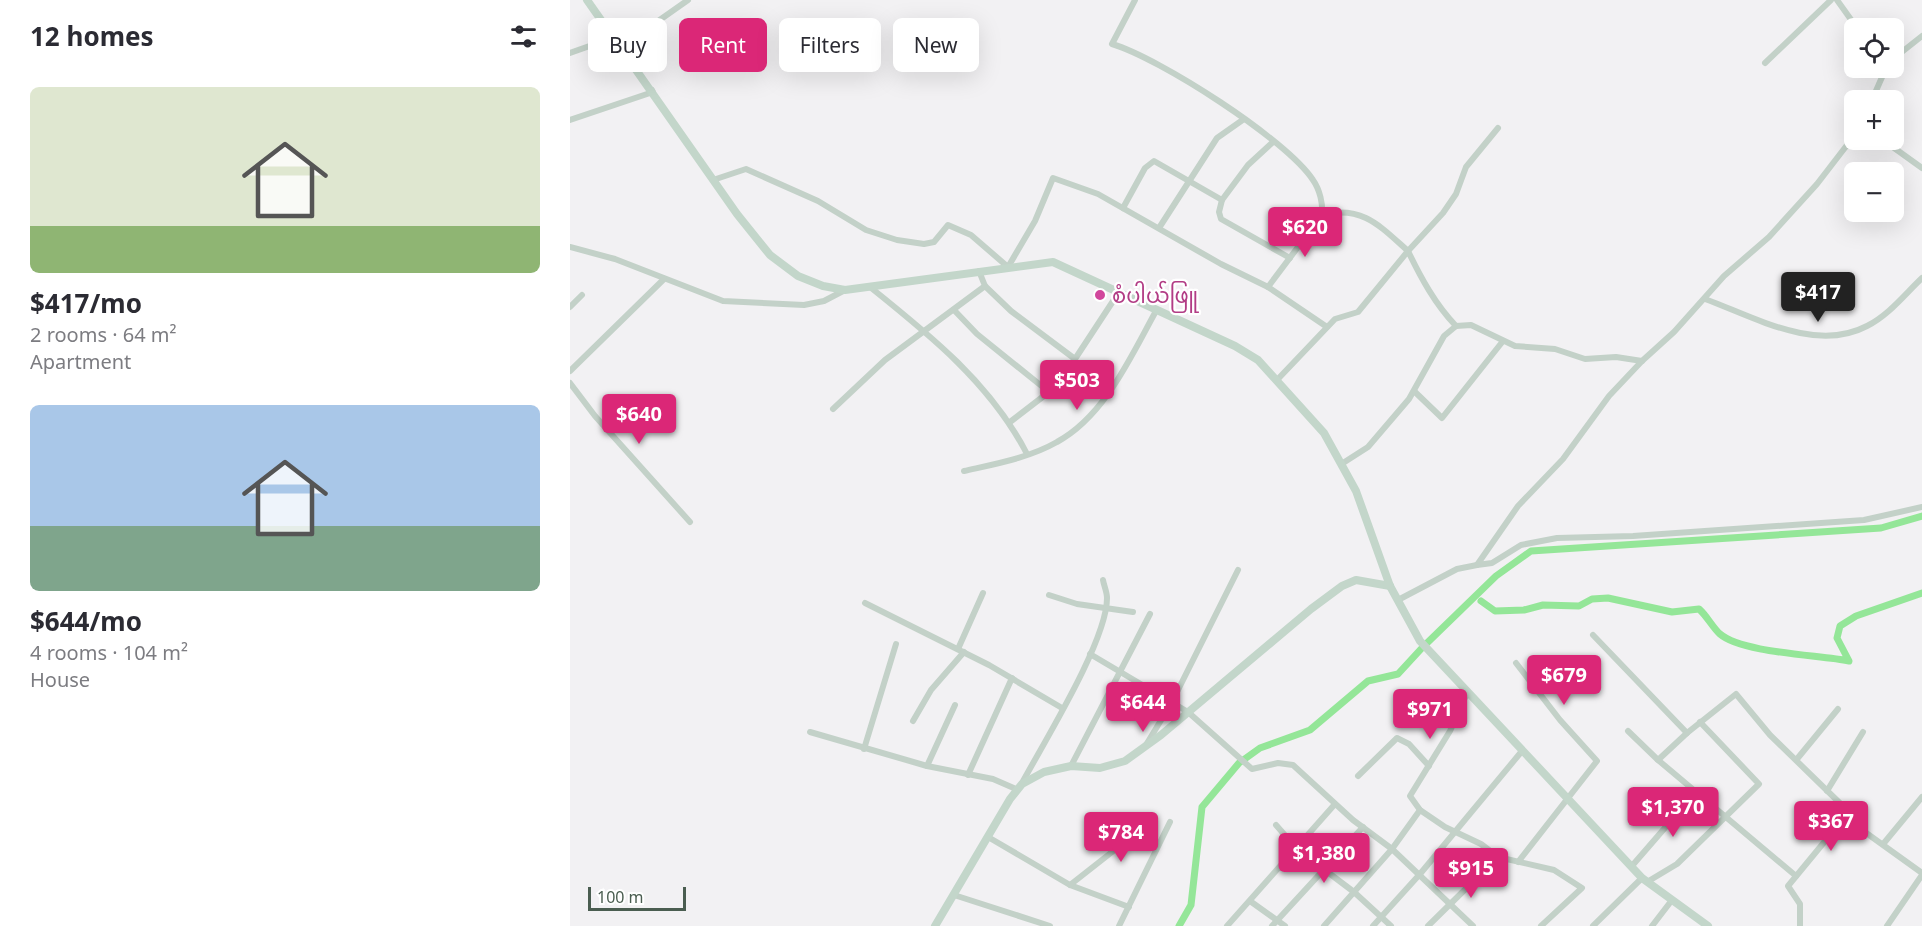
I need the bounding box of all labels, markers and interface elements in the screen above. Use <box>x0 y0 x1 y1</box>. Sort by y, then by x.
text: 12 homes <box>30 18 154 54</box>
chip: Buy <box>588 18 667 72</box>
chip: Rent <box>679 18 767 72</box>
chip: Filters <box>779 18 881 72</box>
chip: New <box>893 18 979 72</box>
map controls <box>1844 18 1904 222</box>
button: locate <box>1844 18 1904 78</box>
icon: filters <box>507 20 540 53</box>
button: + <box>1844 90 1904 150</box>
icon: home <box>231 126 339 234</box>
button: − <box>1844 162 1904 222</box>
pin: $620 <box>1269 207 1341 258</box>
text: $620 <box>1282 213 1328 240</box>
pin: $417 <box>1782 272 1854 323</box>
text: $417 <box>1795 278 1841 305</box>
place label: စံပါယ်ဖြူ <box>1112 280 1200 313</box>
text: $417/mo <box>30 285 142 321</box>
marker: စံပါယ်ဖြူ <box>1093 288 1107 302</box>
text: 2 rooms · 64 m² <box>30 321 177 348</box>
text: Apartment <box>30 348 131 375</box>
pin: $503 <box>1041 360 1113 411</box>
text: $503 <box>1054 366 1100 393</box>
pin: $640 <box>603 394 675 445</box>
text: $640 <box>616 400 662 427</box>
icon: home <box>231 444 339 552</box>
text: $644/mo <box>30 603 142 639</box>
text: 4 rooms · 104 m² <box>30 639 188 666</box>
pin: $679 <box>1528 655 1600 706</box>
text: $679 <box>1541 661 1587 688</box>
text: House <box>30 666 90 693</box>
pin: $644 <box>1107 682 1179 733</box>
text: $644 <box>1120 688 1166 715</box>
pin: $971 <box>1394 689 1466 740</box>
text: $971 <box>1407 695 1453 722</box>
pin: $1,370 <box>1624 787 1722 838</box>
text: $1,370 <box>1642 793 1704 820</box>
pin: $367 <box>1795 801 1867 852</box>
text: $367 <box>1808 807 1854 834</box>
pin: $784 <box>1085 812 1157 863</box>
text: $784 <box>1098 818 1144 845</box>
pin: $1,380 <box>1275 833 1373 884</box>
text: $1,380 <box>1293 839 1355 866</box>
pin: $915 <box>1435 848 1507 899</box>
text: $915 <box>1448 854 1494 881</box>
scale bar <box>588 884 686 912</box>
text: 100 m <box>597 886 644 908</box>

